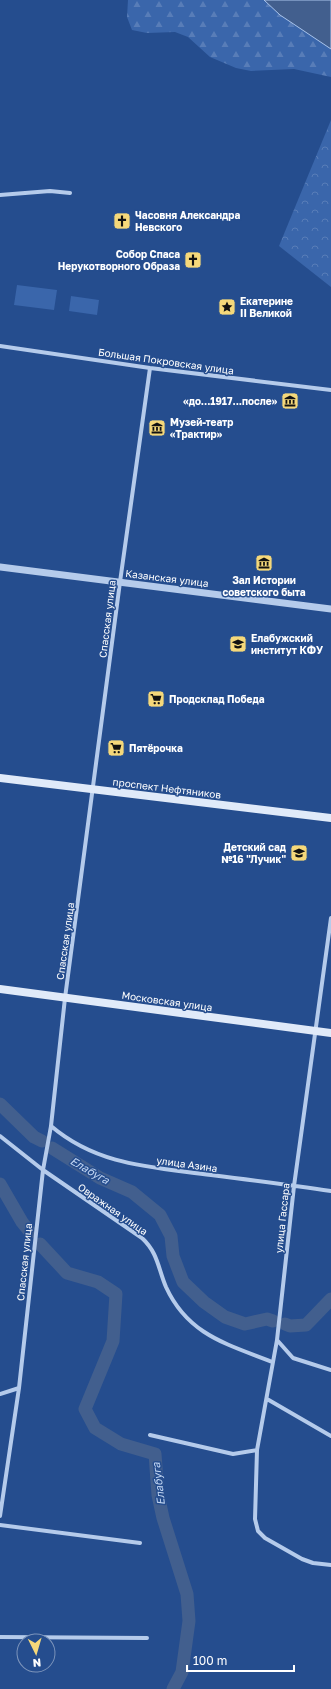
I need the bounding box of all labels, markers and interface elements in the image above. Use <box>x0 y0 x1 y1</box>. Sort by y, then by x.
place label: Часовня Александра Невского <box>135 209 240 233</box>
church icon: Часовня Александра Невского <box>112 211 132 231</box>
place label: Собор Спаса Нерукотворного Образа <box>58 248 180 272</box>
church icon: Собор Спаса Нерукотворного Образа <box>183 250 203 270</box>
place label: Екатерине II Великой <box>240 295 293 319</box>
place icon: Екатерине II Великой <box>217 297 237 317</box>
street label: Большая Покровская улица <box>97 346 235 376</box>
museum icon: «до...1917...после» <box>280 391 300 411</box>
place label: «до...1917...после» <box>183 395 278 407</box>
place label: Музей-театр «Трактир» <box>170 416 233 440</box>
museum icon: Музей-театр «Трактир» <box>147 418 167 438</box>
museum icon: Зал Истории советского быта <box>254 553 274 573</box>
street label: Казанская улица <box>125 567 209 589</box>
place label: Зал Истории советского быта <box>222 574 306 598</box>
street label: Спасская улица <box>96 579 118 659</box>
place label: Елабужский институт КФУ <box>251 632 323 656</box>
school or university icon: Елабужский институт КФУ <box>228 634 248 654</box>
supermarket icon: Продсклад Победа <box>146 689 166 709</box>
place label: Продсклад Победа <box>169 693 265 705</box>
supermarket icon: Пятёрочка <box>106 738 126 758</box>
place label: Пятёрочка <box>129 742 183 754</box>
street label: проспект Нефтяников <box>112 775 222 801</box>
place label: Детский сад №16 "Лучик" <box>221 841 287 865</box>
school or university icon: Детский сад №16 "Лучик" <box>289 843 309 863</box>
street label: Спасская улица <box>54 901 76 981</box>
street label: Московская улица <box>121 989 213 1013</box>
water label: Елабуга <box>68 1154 113 1188</box>
street label: улица Азина <box>156 1154 218 1174</box>
street label: Овражная улица <box>76 1181 150 1237</box>
street label: улица Гассара <box>272 1182 292 1254</box>
street label: Спасская улица <box>14 1223 34 1301</box>
water label: Елабуга <box>149 1461 168 1506</box>
north arrow <box>16 1633 56 1673</box>
scale bar <box>187 1647 294 1673</box>
text: 100 m <box>193 1653 227 1668</box>
text: N <box>32 1657 42 1670</box>

